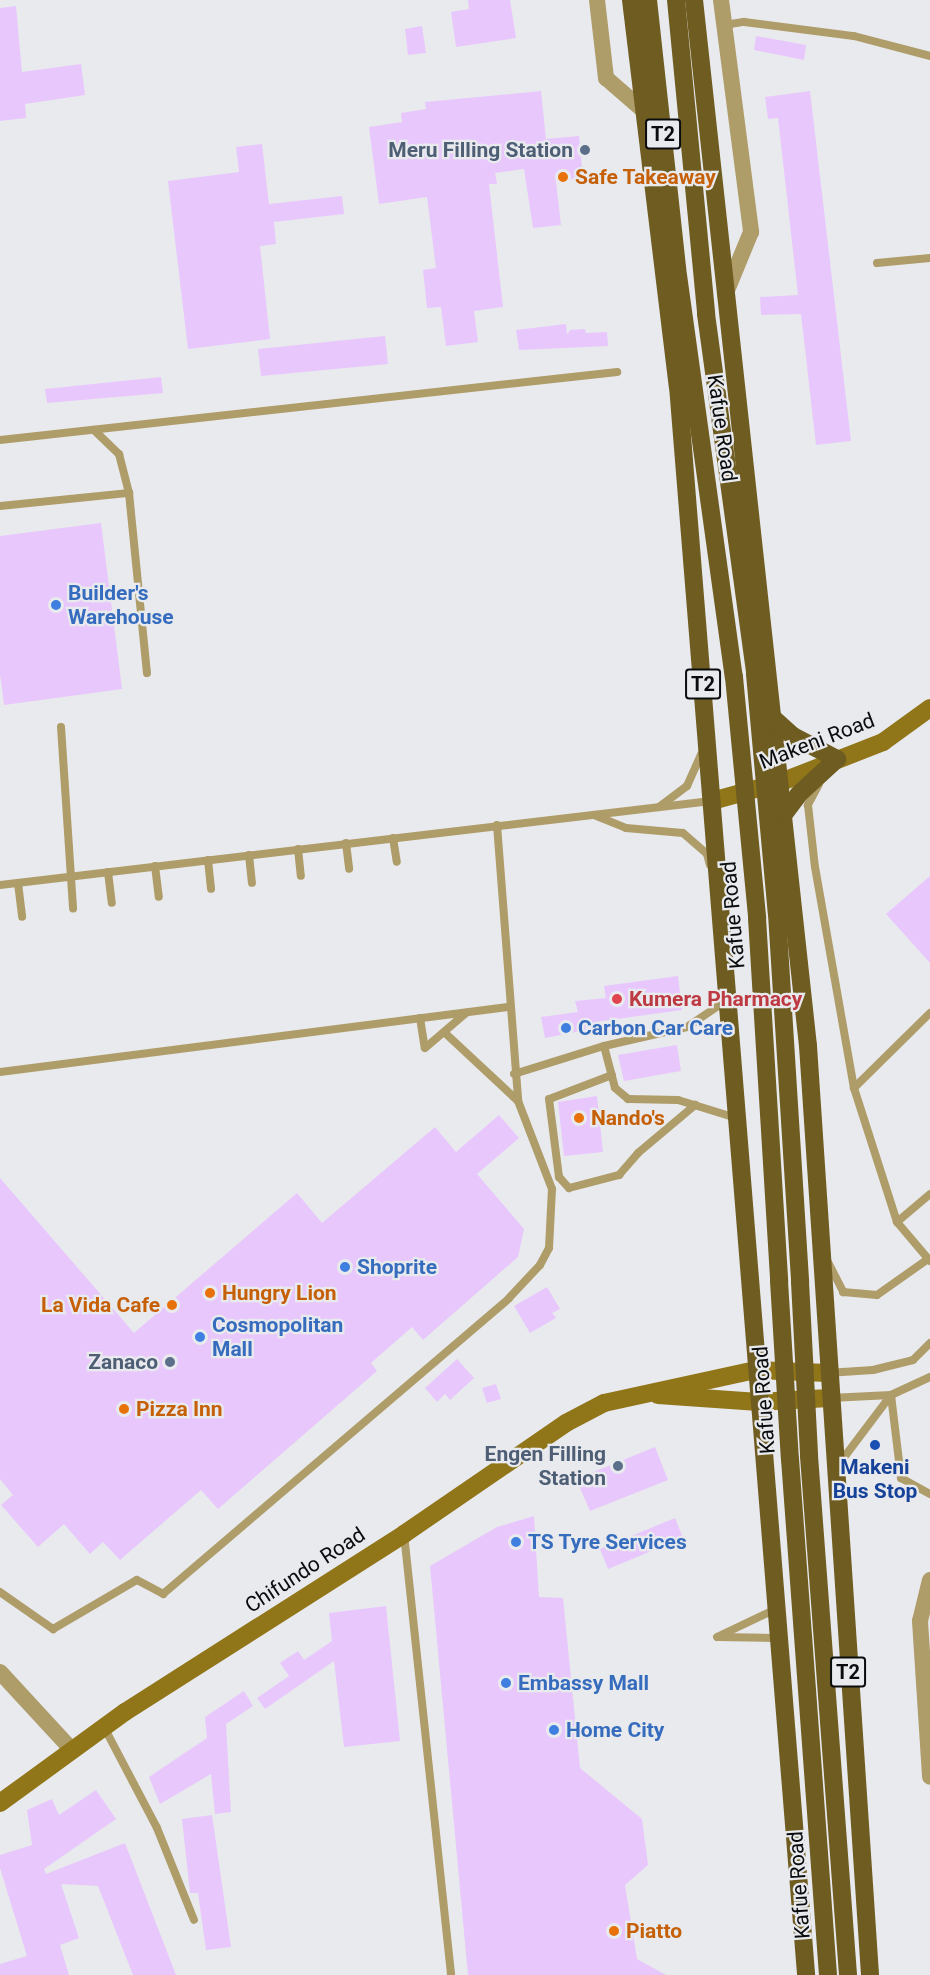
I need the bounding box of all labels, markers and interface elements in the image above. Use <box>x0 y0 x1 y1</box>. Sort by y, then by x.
road number: T2 <box>645 117 681 151</box>
place label: Meru Filling Station <box>388 137 573 163</box>
marker: Meru Filling Station <box>578 143 592 157</box>
place label: Safe Takeaway <box>575 164 716 190</box>
marker: Safe Takeaway <box>556 170 570 184</box>
street label: Kafue Road <box>702 373 742 483</box>
place label: Builder's Warehouse <box>68 580 174 630</box>
marker: Builder's Warehouse <box>49 598 63 612</box>
road number: T2 <box>685 667 721 701</box>
street label: Makeni Road <box>756 707 878 775</box>
street label: Kafue Road <box>716 860 750 970</box>
place label: Kumera Pharmacy <box>629 986 802 1012</box>
marker: Kumera Pharmacy <box>610 992 624 1006</box>
place label: Carbon Car Care <box>578 1015 733 1041</box>
marker: Carbon Car Care <box>559 1021 573 1035</box>
place label: Nando's <box>591 1105 665 1131</box>
marker: Nando's <box>572 1111 586 1125</box>
place label: Shoprite <box>357 1254 437 1280</box>
marker: Shoprite <box>338 1260 352 1274</box>
place label: Hungry Lion <box>222 1280 337 1306</box>
marker: Hungry Lion <box>203 1286 217 1300</box>
place label: La Vida Cafe <box>41 1292 160 1318</box>
marker: La Vida Cafe <box>165 1298 179 1312</box>
place label: Cosmopolitan Mall <box>212 1312 343 1362</box>
marker: Cosmopolitan Mall <box>193 1330 207 1344</box>
street label: Kafue Road <box>748 1345 780 1455</box>
place label: Zanaco <box>88 1349 158 1375</box>
marker: Zanaco <box>163 1355 177 1369</box>
place label: Pizza Inn <box>136 1396 223 1422</box>
marker: Pizza Inn <box>117 1402 131 1416</box>
marker: Makeni Bus Stop <box>868 1438 882 1452</box>
place label: Engen Filling Station <box>485 1441 606 1491</box>
place label: Makeni Bus Stop <box>833 1454 917 1504</box>
marker: Engen Filling Station <box>611 1459 625 1473</box>
street label: Chifundo Road <box>240 1522 370 1618</box>
place label: TS Tyre Services <box>528 1529 687 1555</box>
marker: TS Tyre Services <box>509 1535 523 1549</box>
road number: T2 <box>830 1655 866 1689</box>
place label: Embassy Mall <box>518 1670 649 1696</box>
marker: Embassy Mall <box>499 1676 513 1690</box>
place label: Home City <box>566 1717 664 1743</box>
marker: Home City <box>547 1723 561 1737</box>
street label: Kafue Road <box>783 1830 815 1940</box>
place label: Piatto <box>626 1918 682 1944</box>
marker: Piatto <box>607 1924 621 1938</box>

